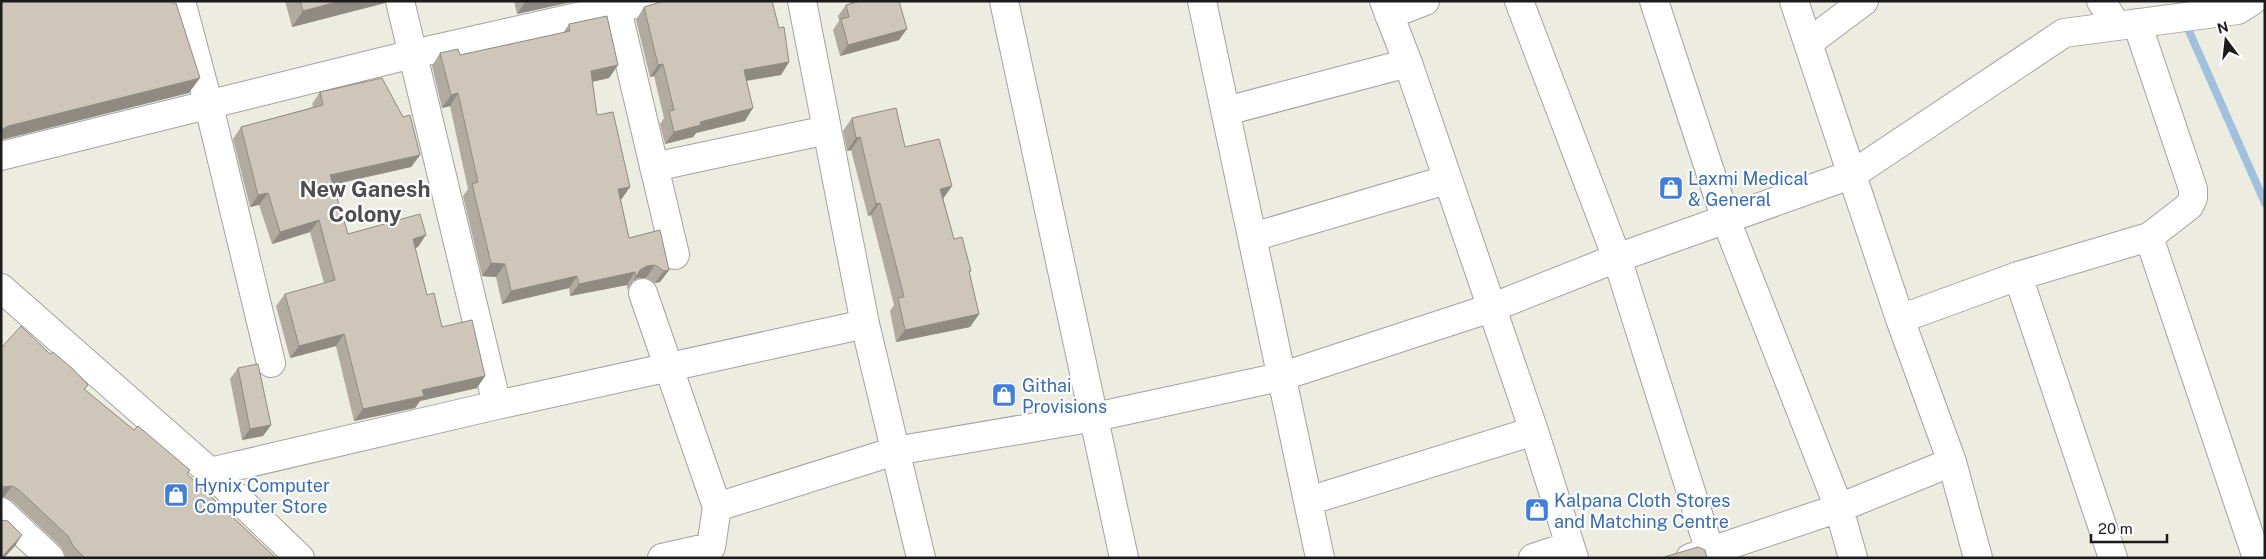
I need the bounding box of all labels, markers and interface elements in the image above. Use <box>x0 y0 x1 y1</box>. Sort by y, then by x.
north arrow <box>2201 15 2251 65</box>
text: N <box>2215 18 2230 37</box>
place label: Laxmi Medical & General <box>1688 168 1809 210</box>
shop icon: Laxmi Medical & General <box>1658 175 1684 201</box>
district label: New Ganesh Colony <box>300 176 430 227</box>
place label: Githai Provisions <box>1022 375 1107 417</box>
shop icon: Githai Provisions <box>991 382 1017 408</box>
place label: Hynix Computer Computer Store <box>194 475 330 517</box>
shop icon: Hynix Computer Computer Store <box>163 482 189 508</box>
place label: Kalpana Cloth Stores and Matching Centre <box>1554 490 1730 532</box>
shop icon: Kalpana Cloth Stores and Matching Centre <box>1524 497 1550 523</box>
scale bar <box>2091 512 2167 544</box>
text: 20 m <box>2098 520 2133 537</box>

